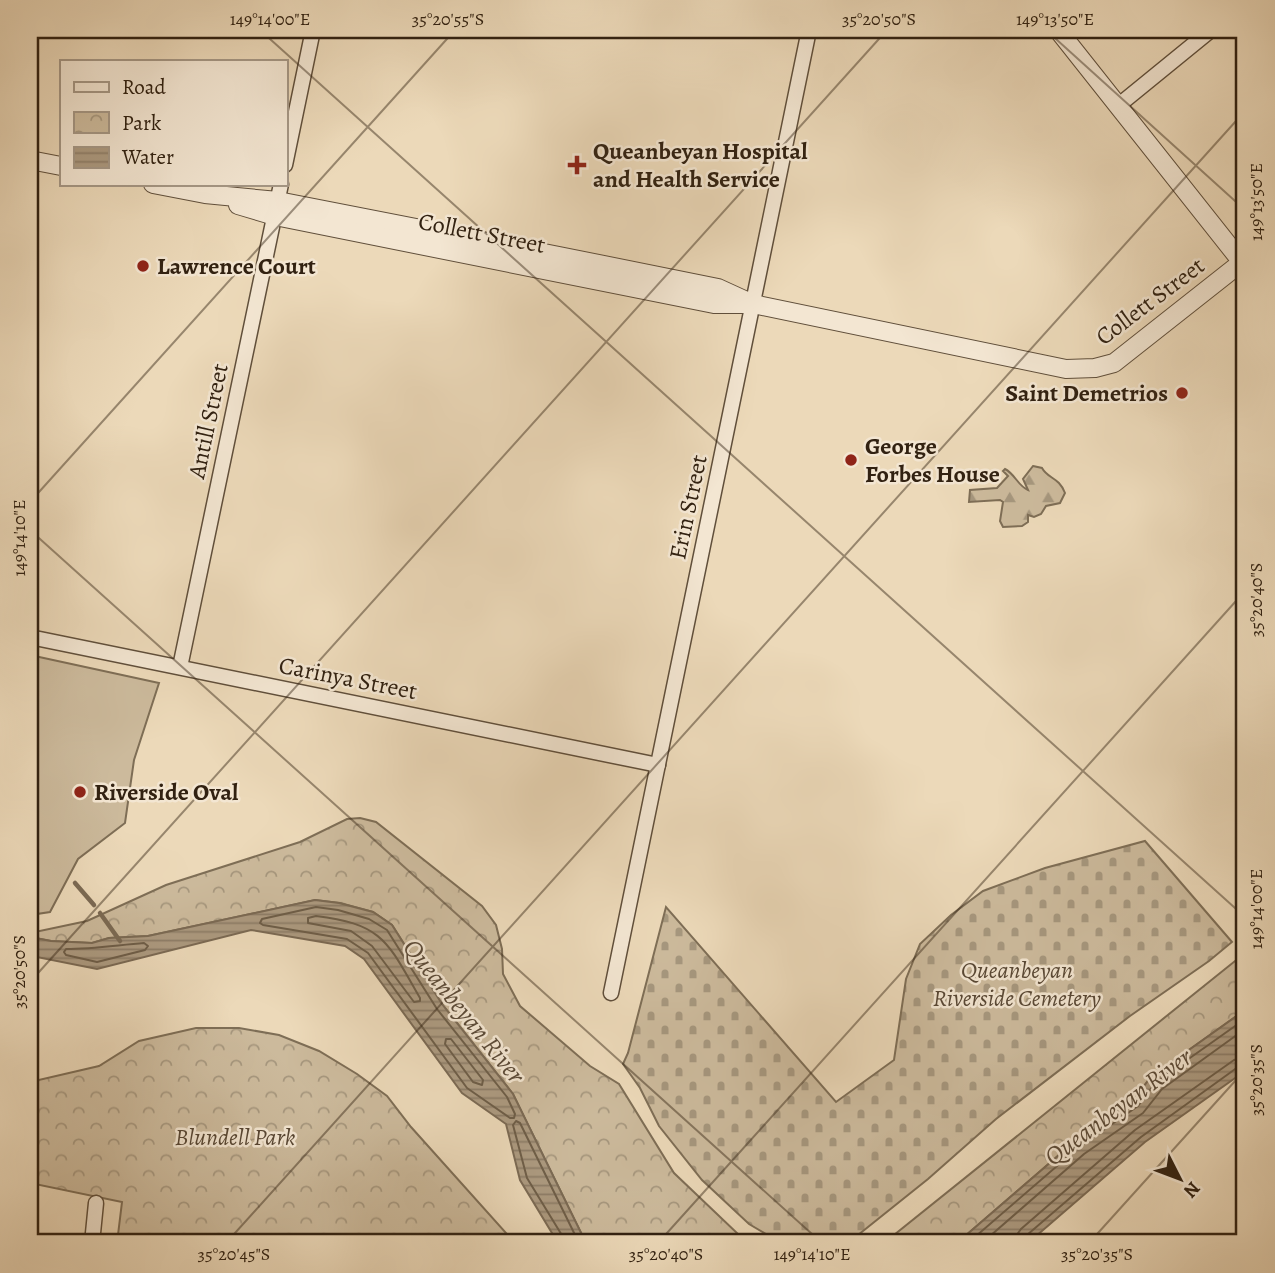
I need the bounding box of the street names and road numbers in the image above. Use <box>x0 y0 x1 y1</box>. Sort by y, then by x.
street label: Collett Street <box>416 205 548 261</box>
street label: Collett Street <box>1089 249 1211 352</box>
street label: Antill Street <box>180 360 236 482</box>
street label: Erin Street <box>661 452 715 562</box>
street label: Carinya Street <box>276 649 420 707</box>

